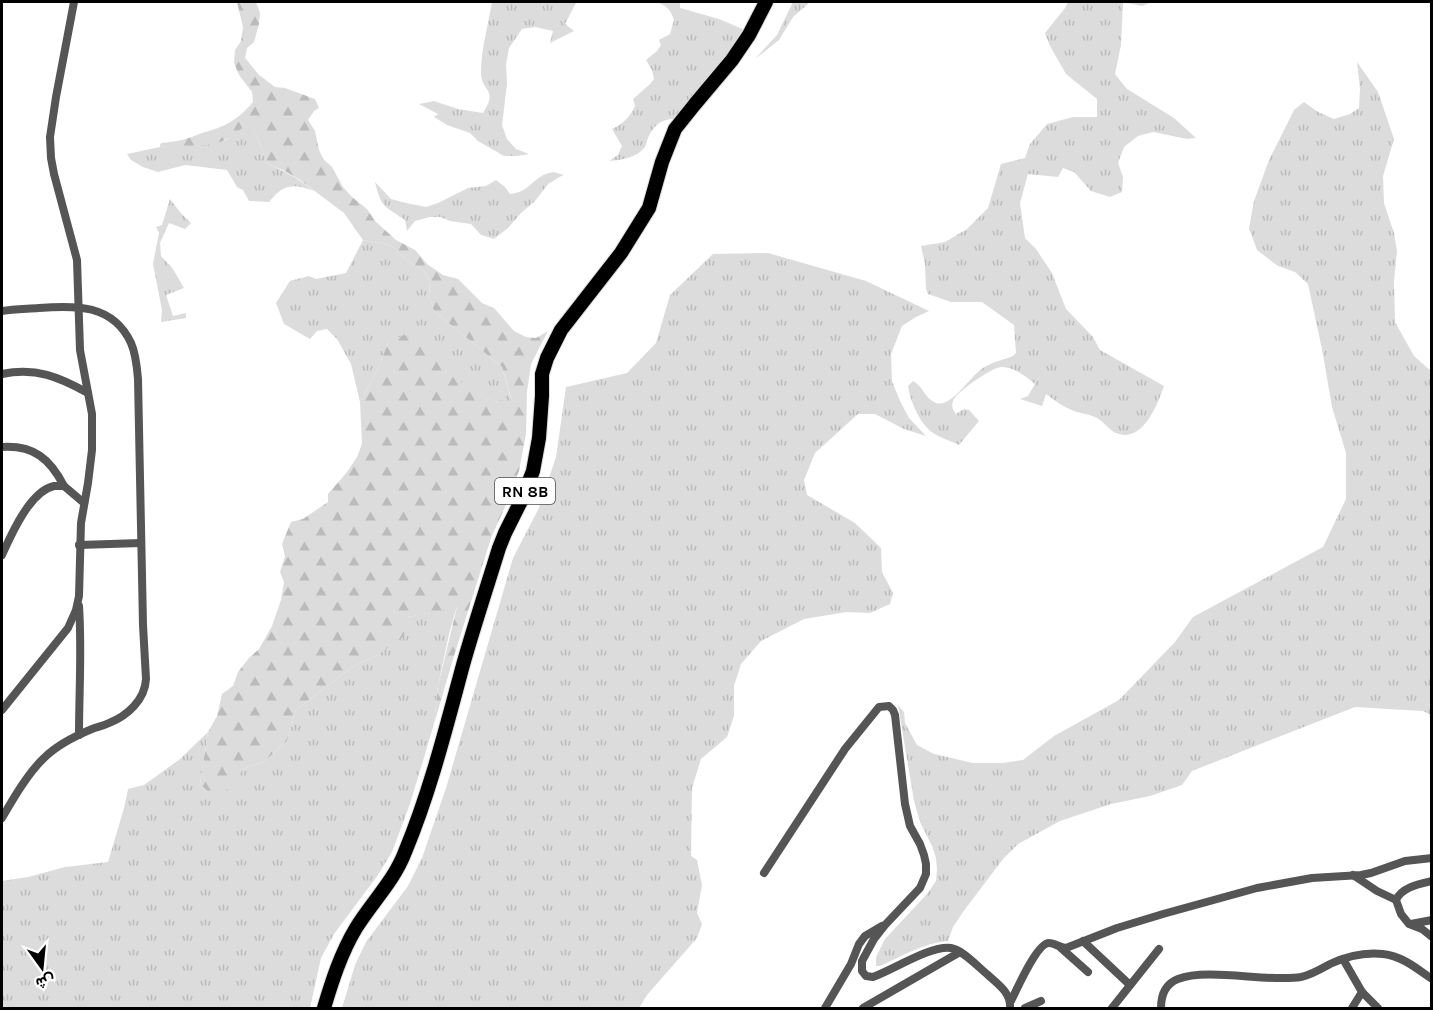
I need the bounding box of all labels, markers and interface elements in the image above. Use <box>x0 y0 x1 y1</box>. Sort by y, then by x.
road number: RN 8B <box>495 478 555 504</box>
north arrow <box>12 938 72 998</box>
text: ش <box>34 970 58 994</box>

